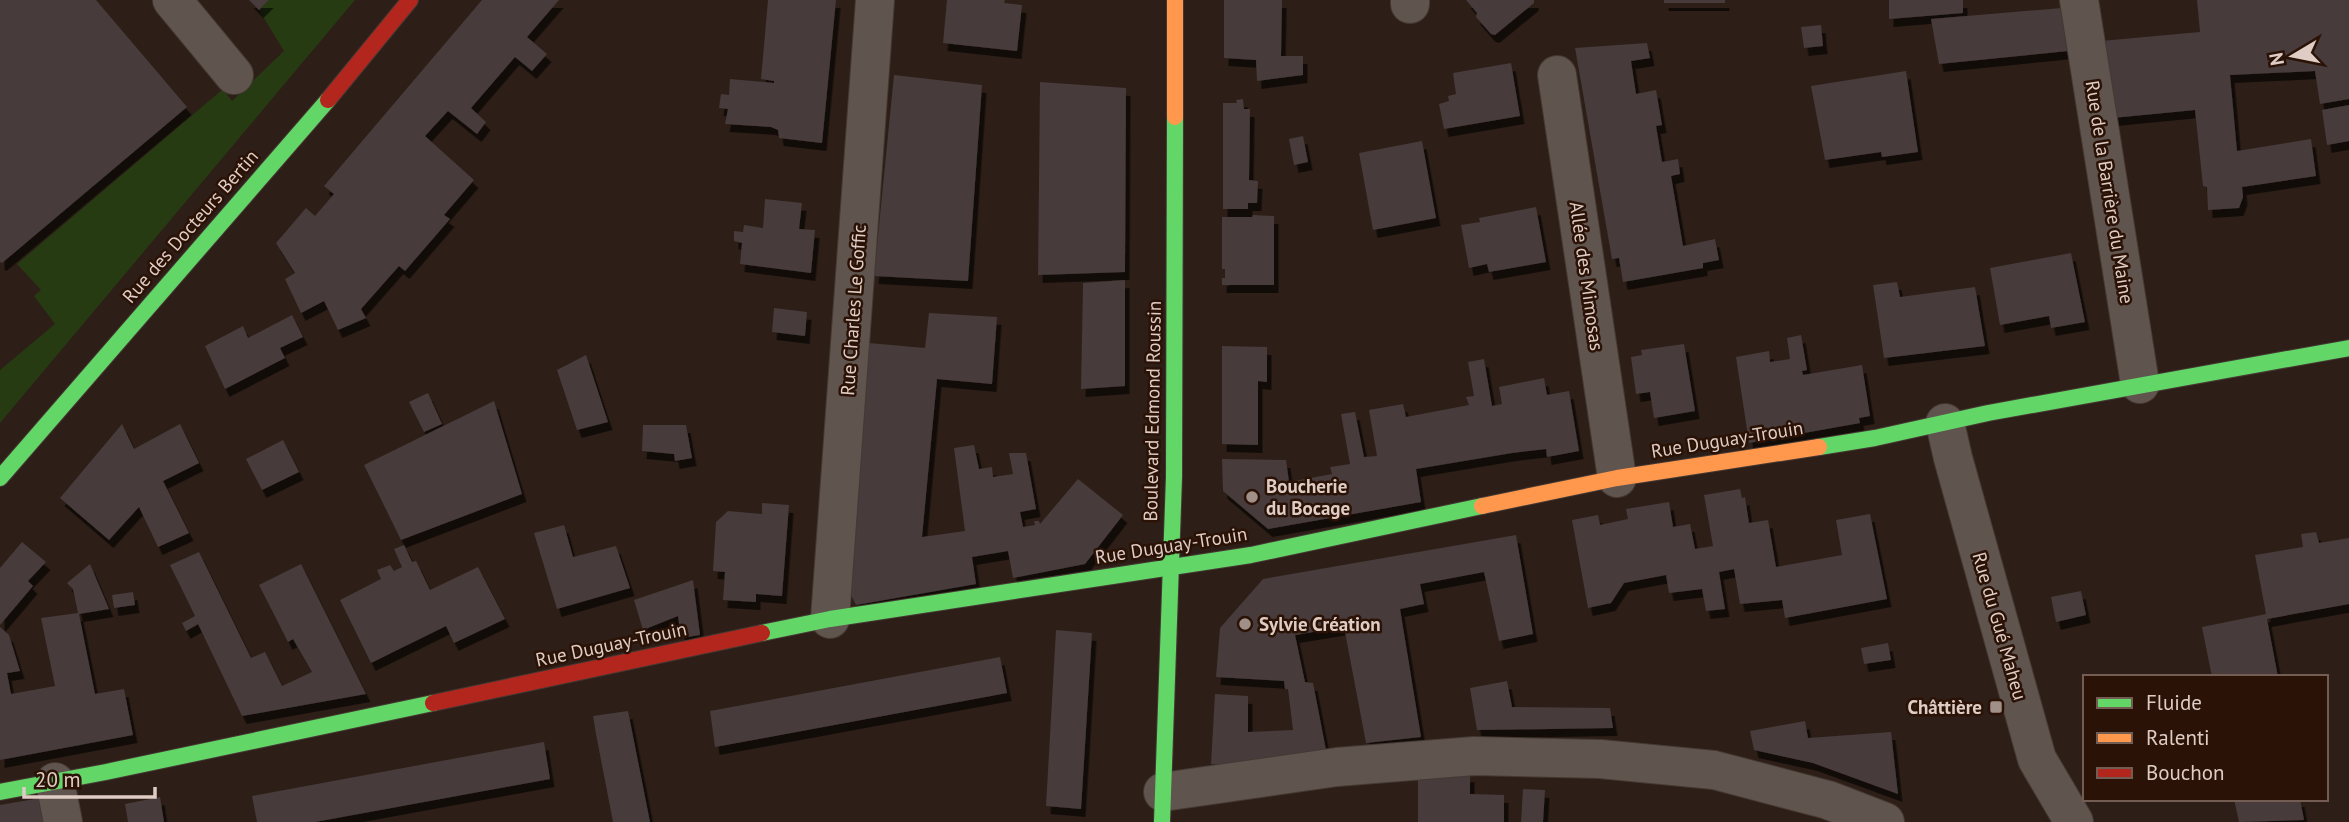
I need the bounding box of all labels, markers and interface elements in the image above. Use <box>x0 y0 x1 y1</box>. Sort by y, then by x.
north arrow <box>2258 21 2328 91</box>
text: N <box>2263 51 2289 67</box>
street label: Rue de la Barrière du Maine <box>2081 79 2139 305</box>
street label: Rue des Docteurs Bertin <box>117 144 263 308</box>
street label: Allée des Mimosas <box>1565 200 1609 352</box>
street label: Rue Charles Le Goffic <box>835 224 871 396</box>
street label: Boulevard Edmond Roussin <box>1138 300 1166 522</box>
street label: Rue Duguay-Trouin <box>1649 415 1805 463</box>
place label: Boucherie du Bocage <box>1266 474 1350 520</box>
marker: Boucherie du Bocage <box>1244 489 1260 505</box>
street label: Rue Duguay-Trouin <box>1093 521 1249 569</box>
street label: Rue du Gué Maheu <box>1967 549 2033 703</box>
place label: Sylvie Création <box>1259 612 1381 636</box>
street label: Rue Duguay-Trouin <box>533 616 689 672</box>
marker: Sylvie Création <box>1237 616 1253 632</box>
legend <box>2083 675 2328 801</box>
text: Fluide <box>2146 689 2202 716</box>
place label: Châttière <box>1907 695 1982 719</box>
marker: Châttière <box>1988 699 2004 715</box>
text: Ralenti <box>2146 724 2210 751</box>
scale bar <box>24 756 156 800</box>
text: Bouchon <box>2146 759 2225 786</box>
text: 20 m <box>35 766 81 793</box>

